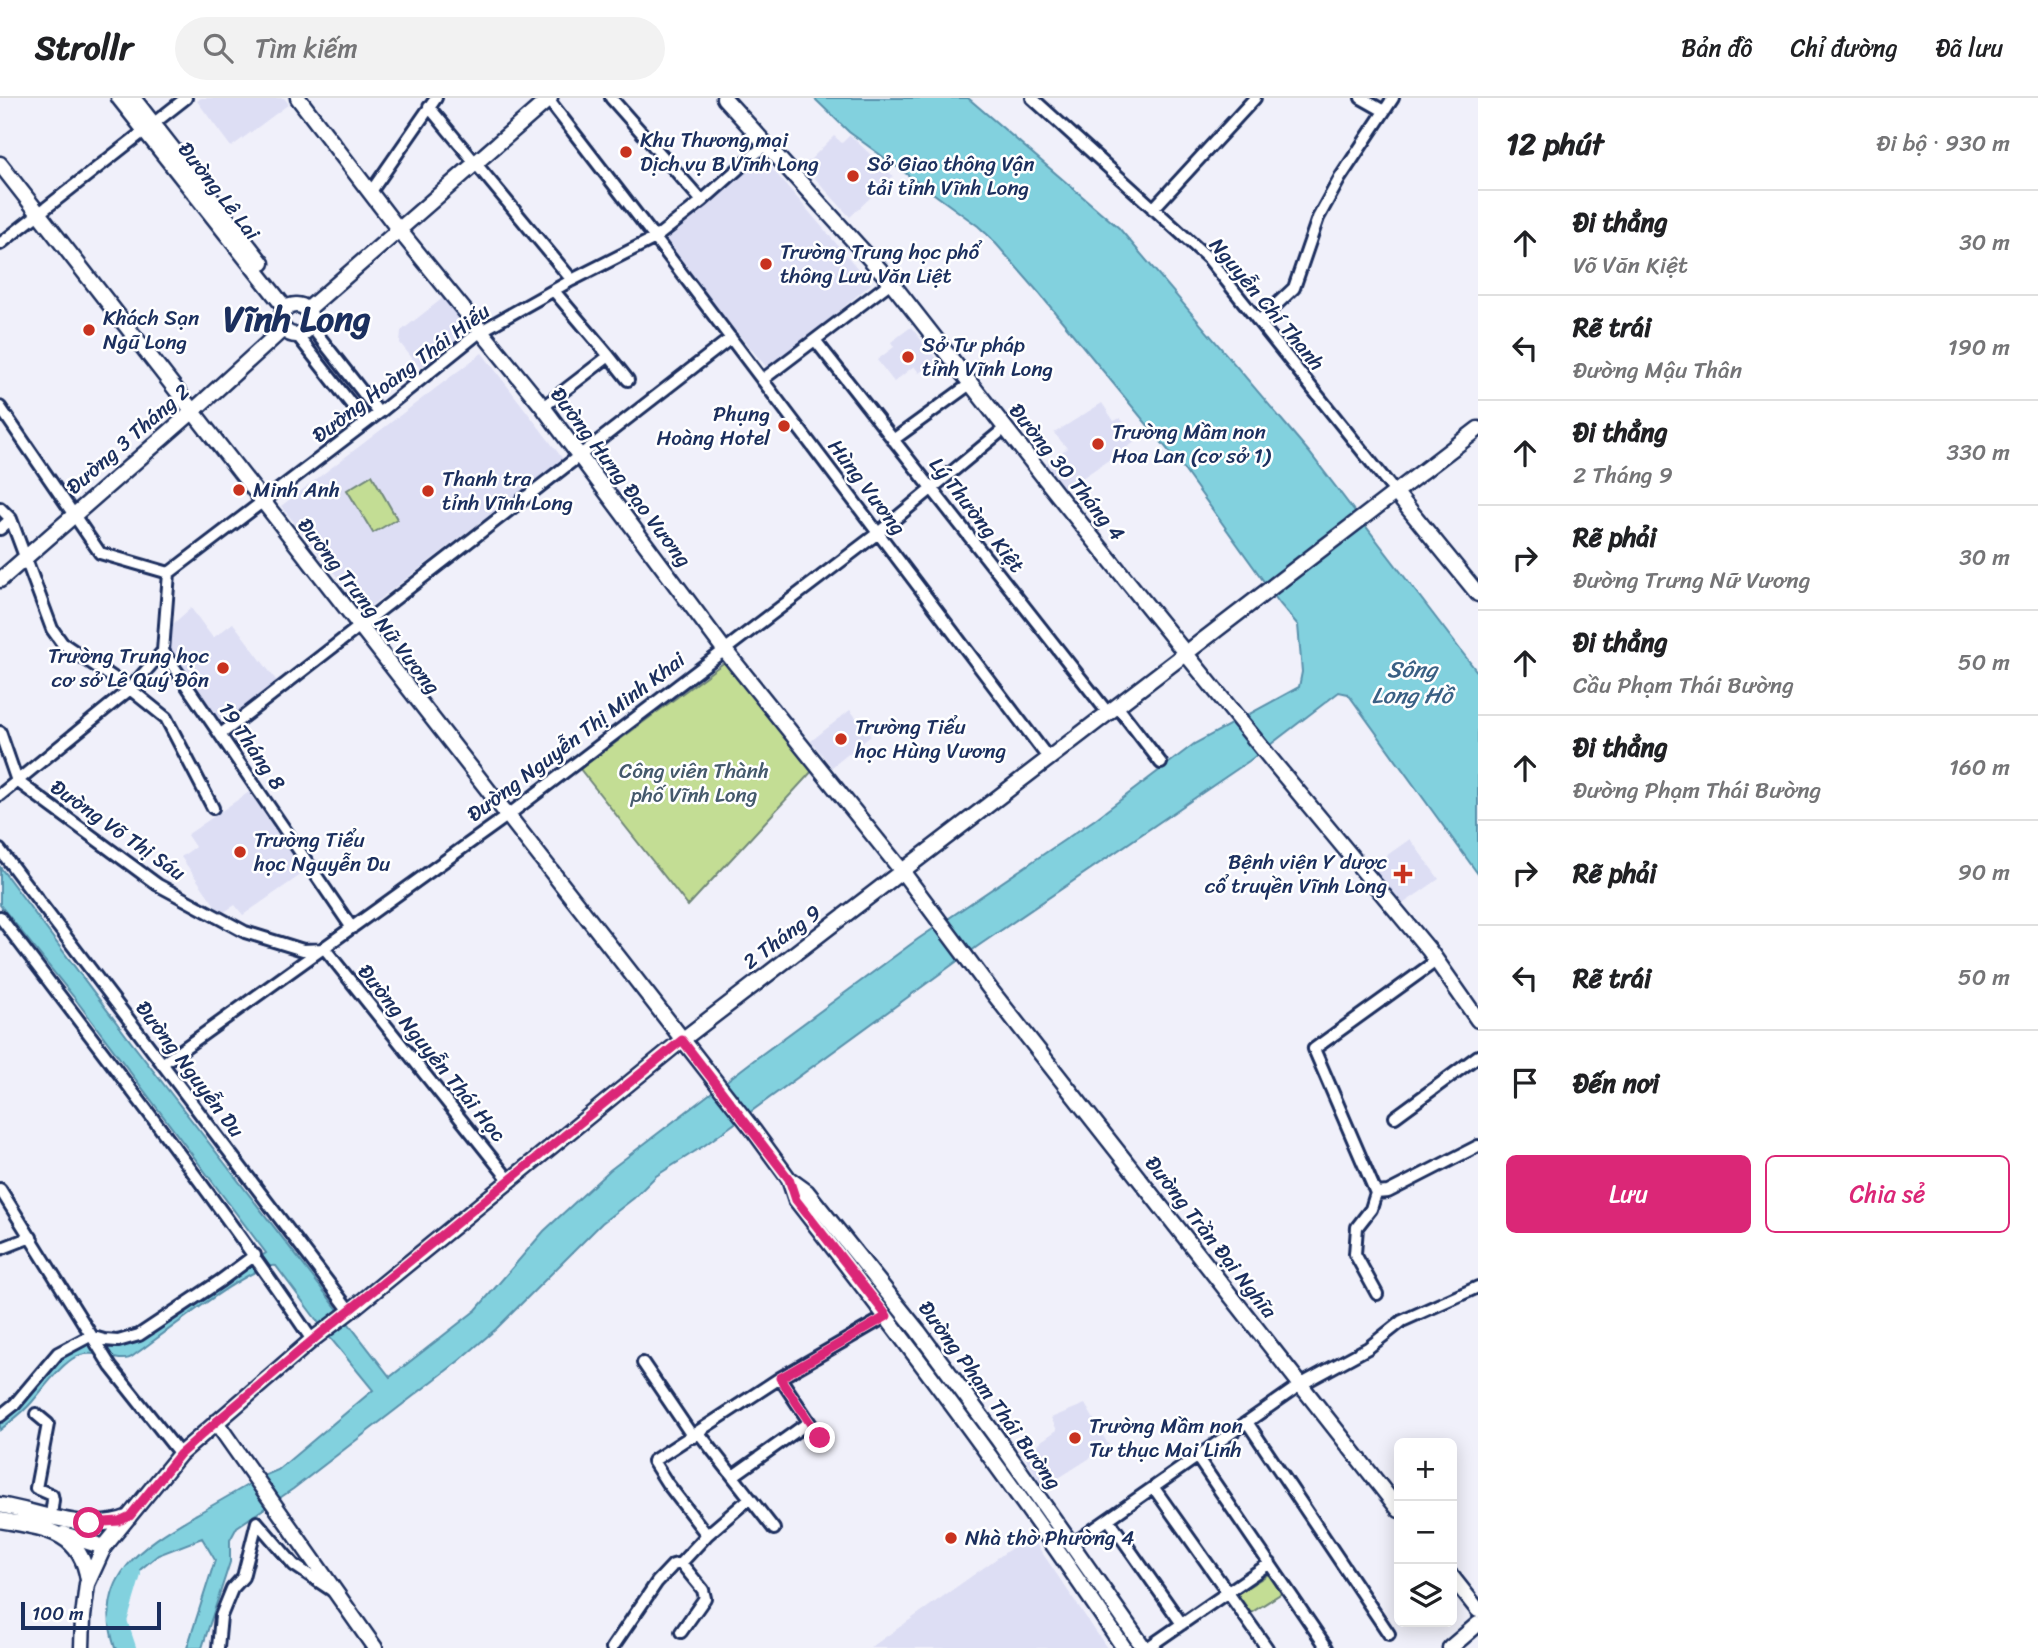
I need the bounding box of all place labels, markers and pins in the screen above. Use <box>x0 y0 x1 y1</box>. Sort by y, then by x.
place label: Khu Thương mại Dịch vụ B Vĩnh Long <box>640 121 819 183</box>
marker: Khu Thương mại Dịch vụ B Vĩnh Long <box>618 144 634 160</box>
place label: Sở Giao thông Vận tải tỉnh Vĩnh Long <box>867 145 1034 207</box>
marker: Sở Giao thông Vận tải tỉnh Vĩnh Long <box>845 168 861 184</box>
place label: Trường Trung học phổ thông Lưu Văn Liệt <box>780 233 983 295</box>
marker: Trường Trung học phổ thông Lưu Văn Liệt <box>758 256 774 272</box>
place label: Khách Sạn Ngũ Long <box>103 299 199 361</box>
marker: Khách Sạn Ngũ Long <box>81 322 97 338</box>
place label: Sở Tư pháp tỉnh Vĩnh Long <box>922 326 1053 388</box>
marker: Sở Tư pháp tỉnh Vĩnh Long <box>900 349 916 365</box>
place label: Phụng Hoàng Hotel <box>656 395 771 457</box>
place label: Trường Mầm non Hoa Lan (cơ sở 1) <box>1112 413 1272 475</box>
marker: Phụng Hoàng Hotel <box>776 418 792 434</box>
marker: Trường Mầm non Hoa Lan (cơ sở 1) <box>1090 436 1106 452</box>
place label: Thanh tra tỉnh Vĩnh Long <box>442 460 573 522</box>
place label: Minh Anh <box>253 471 340 509</box>
marker: Minh Anh <box>231 482 247 498</box>
marker: Thanh tra tỉnh Vĩnh Long <box>420 483 436 499</box>
place label: Trường Trung học cơ sở Lê Quý Đôn <box>48 637 210 699</box>
marker: Trường Trung học cơ sở Lê Quý Đôn <box>215 660 231 676</box>
place label: Trường Tiểu học Hùng Vương <box>854 708 1006 770</box>
marker: Trường Tiểu học Hùng Vương <box>833 731 849 747</box>
place label: Trường Tiểu học Nguyễn Du <box>253 821 391 883</box>
place label: Bệnh viện Y dược cổ truyền Vĩnh Long <box>1205 843 1388 905</box>
marker: Trường Tiểu học Nguyễn Du <box>232 844 248 860</box>
marker: Bệnh viện Y dược cổ truyền Vĩnh Long <box>1393 864 1413 884</box>
place label: Trường Mầm non Tư thục Mai Linh <box>1089 1407 1243 1469</box>
marker: Trường Mầm non Tư thục Mai Linh <box>1067 1430 1083 1446</box>
place label: Nhà thờ Phường 4 <box>965 1519 1134 1557</box>
marker: Nhà thờ Phường 4 <box>943 1530 959 1546</box>

